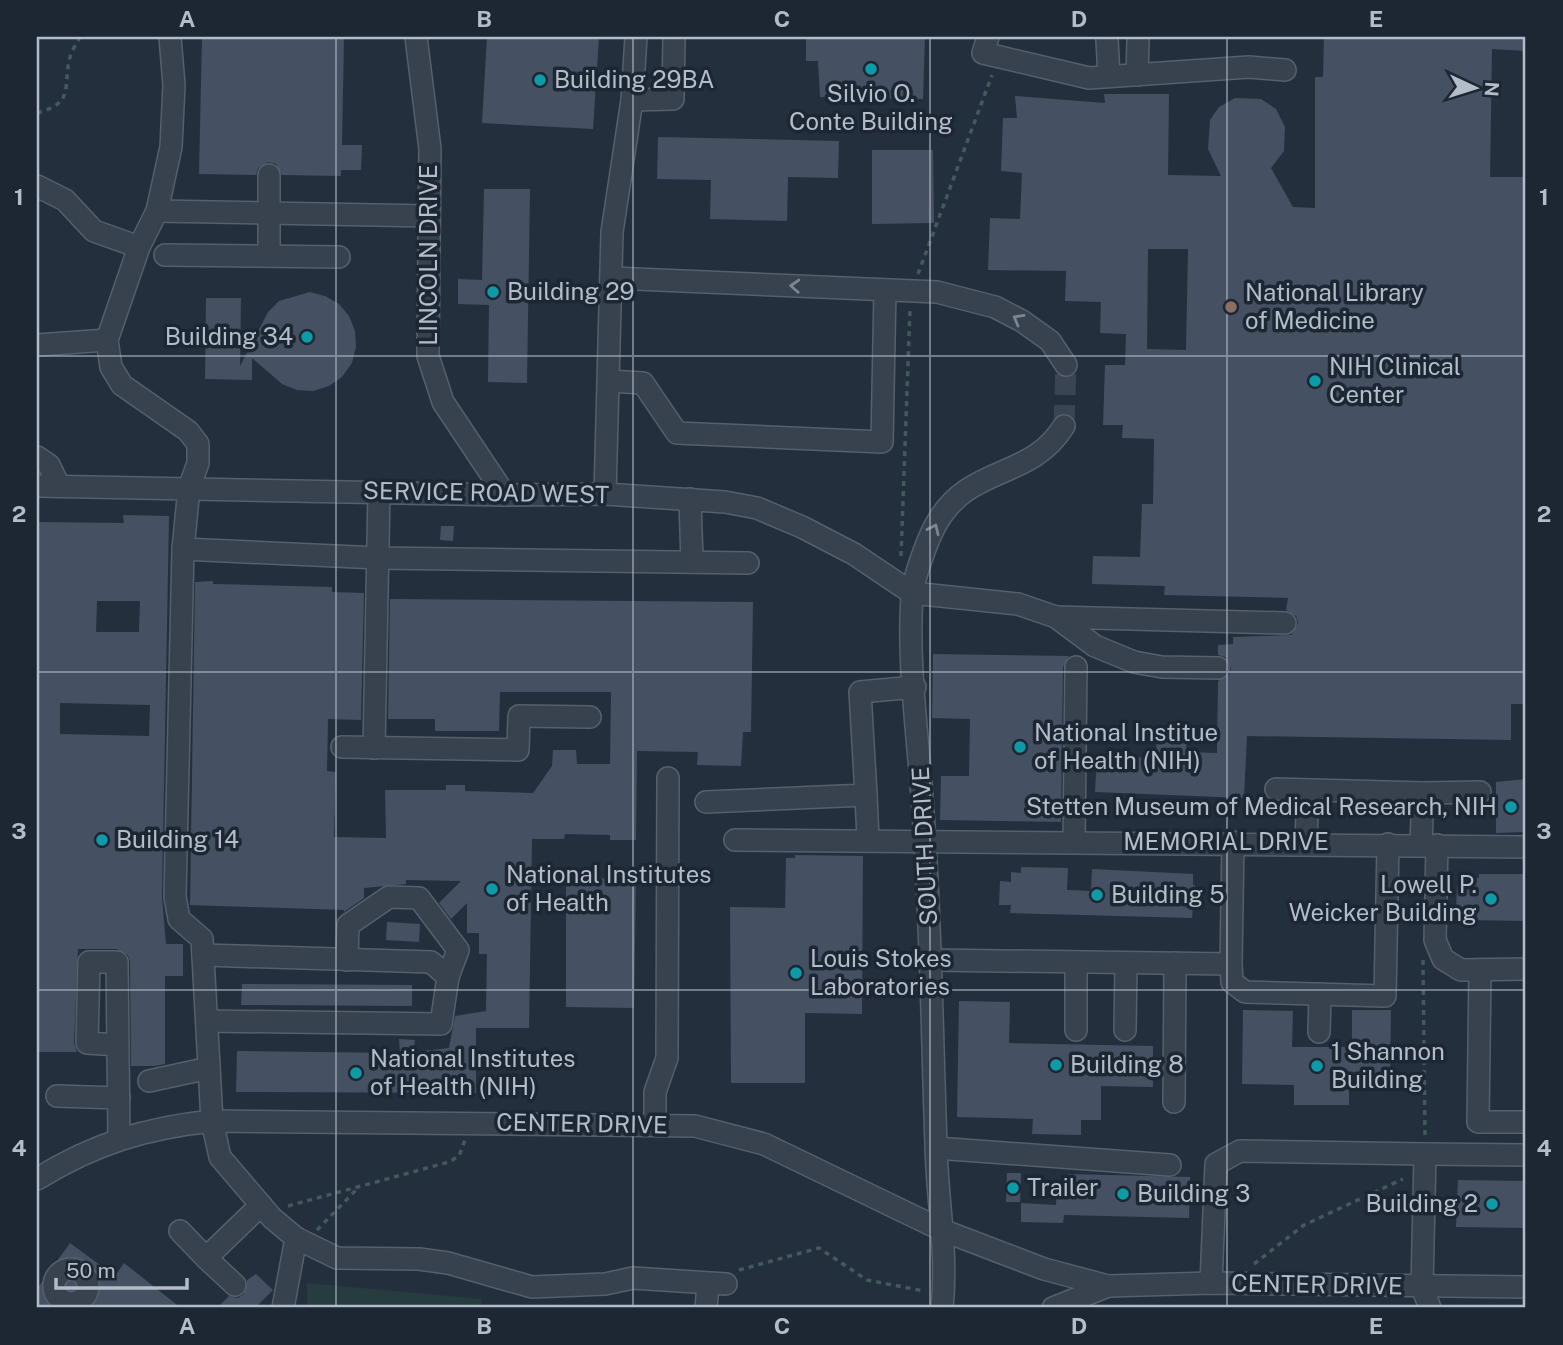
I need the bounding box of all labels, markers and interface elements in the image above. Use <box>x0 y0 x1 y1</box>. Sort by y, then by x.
text: A <box>179 5 196 32</box>
text: B <box>476 5 492 32</box>
text: C <box>774 5 790 32</box>
text: D <box>1071 5 1087 32</box>
text: E <box>1369 5 1383 32</box>
north arrow <box>1440 52 1510 122</box>
marker: Silvio O. Conte Building <box>863 61 879 77</box>
place label: Building 29BA <box>554 65 714 93</box>
marker: Building 29BA <box>532 72 548 88</box>
place label: Silvio O. Conte Building <box>789 79 953 135</box>
text: N <box>1480 81 1503 97</box>
street label: LINCOLN DRIVE <box>414 164 442 346</box>
text: 1 <box>14 183 24 210</box>
text: 1 <box>1539 183 1549 210</box>
place label: Building 29 <box>507 277 634 305</box>
place label: National Library of Medicine <box>1245 278 1424 334</box>
one-way arrow <box>790 279 801 294</box>
marker: Building 29 <box>485 284 501 300</box>
marker: National Library of Medicine <box>1223 299 1239 315</box>
one-way arrow <box>1012 314 1025 327</box>
place label: Building 34 <box>165 322 293 350</box>
marker: Building 34 <box>299 329 315 345</box>
place label: NIH Clinical Center <box>1329 352 1461 408</box>
marker: NIH Clinical Center <box>1307 373 1323 389</box>
street label: SERVICE ROAD WEST <box>363 476 609 508</box>
text: 2 <box>12 500 26 527</box>
text: 2 <box>1537 500 1551 527</box>
one-way arrow <box>926 524 940 536</box>
place label: National Institue of Health (NIH) <box>1034 718 1218 774</box>
marker: National Institue of Health (NIH) <box>1012 739 1028 755</box>
street label: SOUTH DRIVE <box>906 766 942 926</box>
place label: Stetten Museum of Medical Research, NIH <box>1026 792 1497 820</box>
marker: Stetten Museum of Medical Research, NIH <box>1503 799 1519 815</box>
text: 3 <box>11 817 27 844</box>
text: 3 <box>1536 817 1552 844</box>
place label: Building 14 <box>116 825 239 853</box>
street label: MEMORIAL DRIVE <box>1123 827 1329 855</box>
marker: Building 14 <box>94 832 110 848</box>
place label: National Institutes of Health <box>506 860 711 916</box>
place label: Lowell P. Weicker Building <box>1289 870 1477 926</box>
place label: Building 5 <box>1111 880 1225 908</box>
marker: National Institutes of Health <box>484 881 500 897</box>
marker: Building 5 <box>1089 887 1105 903</box>
marker: Lowell P. Weicker Building <box>1483 891 1499 907</box>
place label: Louis Stokes Laboratories <box>810 944 952 1000</box>
marker: Louis Stokes Laboratories <box>788 965 804 981</box>
place label: 1 Shannon Building <box>1331 1037 1445 1093</box>
place label: National Institutes of Health (NIH) <box>370 1044 575 1100</box>
place label: Building 8 <box>1070 1050 1184 1078</box>
marker: Building 8 <box>1048 1057 1064 1073</box>
marker: 1 Shannon Building <box>1309 1058 1325 1074</box>
marker: National Institutes of Health (NIH) <box>348 1065 364 1081</box>
street label: CENTER DRIVE <box>496 1108 668 1138</box>
text: 4 <box>11 1134 27 1161</box>
text: 4 <box>1536 1134 1552 1161</box>
place label: Trailer <box>1027 1173 1098 1201</box>
place label: Building 3 <box>1137 1179 1250 1207</box>
marker: Trailer <box>1005 1180 1021 1196</box>
marker: Building 3 <box>1115 1186 1131 1202</box>
place label: Building 2 <box>1366 1189 1478 1217</box>
marker: Building 2 <box>1484 1196 1500 1212</box>
scale bar <box>56 1247 187 1291</box>
text: 50 m <box>66 1258 116 1283</box>
street label: CENTER DRIVE <box>1231 1269 1403 1299</box>
text: A <box>179 1312 196 1339</box>
text: B <box>476 1312 492 1339</box>
text: C <box>774 1312 790 1339</box>
text: D <box>1071 1312 1087 1339</box>
text: E <box>1369 1312 1383 1339</box>

